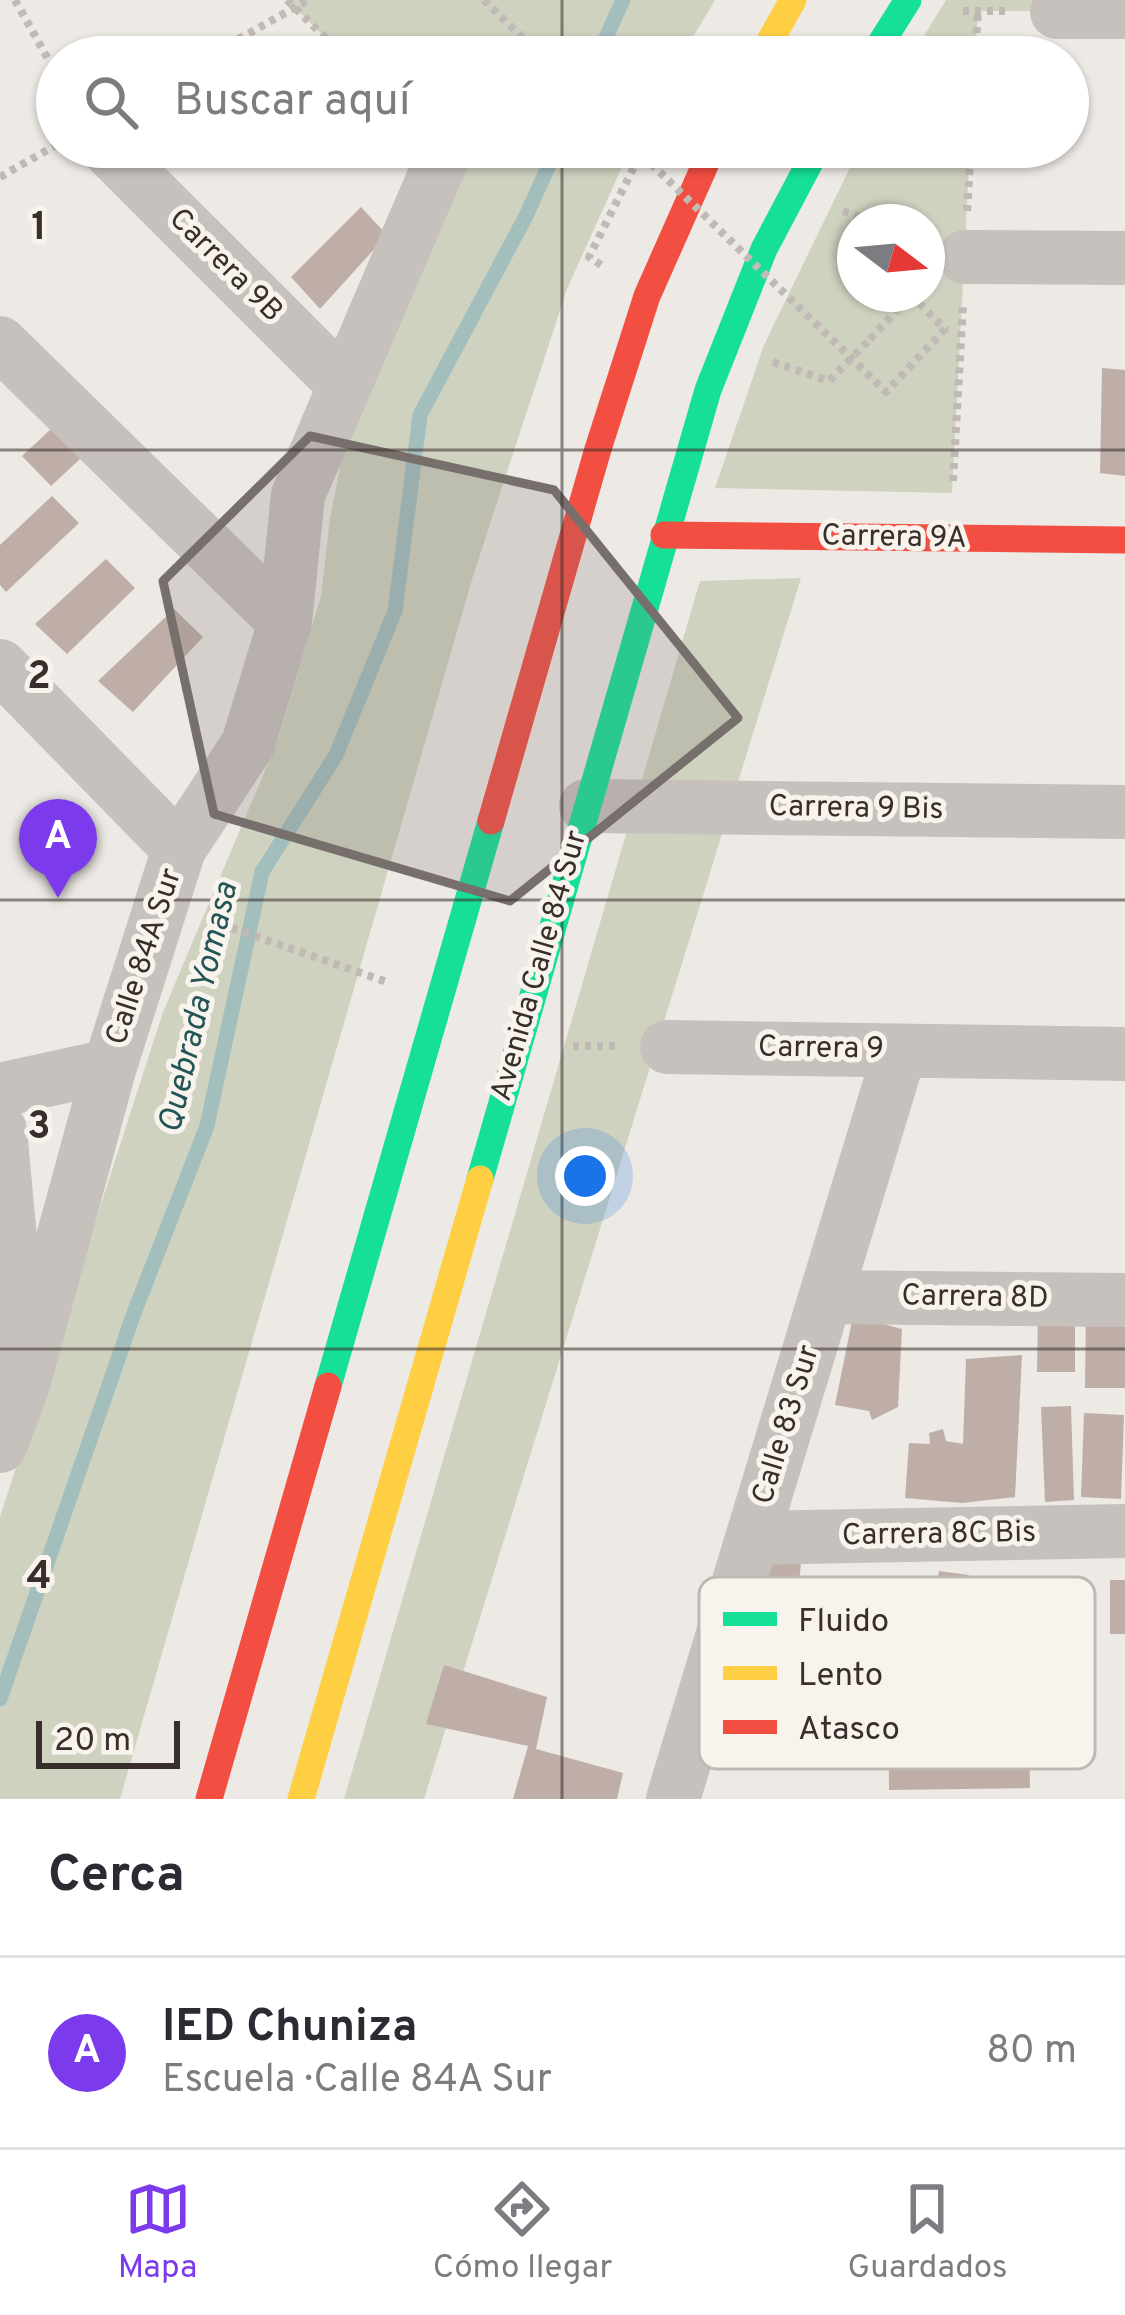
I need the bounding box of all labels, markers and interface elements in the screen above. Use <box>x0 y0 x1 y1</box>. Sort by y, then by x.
search box <box>36 36 1089 168</box>
icon: search <box>78 69 144 135</box>
text: Buscar aquí <box>174 74 410 131</box>
street label: Carrera 9B <box>160 201 290 331</box>
north arrow <box>837 204 945 312</box>
text: 1 <box>31 205 47 254</box>
street label: Carrera 9A <box>821 518 967 558</box>
text: 2 <box>27 654 51 703</box>
street label: Carrera 9 Bis <box>768 789 944 829</box>
pin: A <box>19 799 97 898</box>
street label: Avenida Calle 84 Sur <box>484 826 596 1105</box>
street label: Calle 84A Sur <box>99 864 191 1050</box>
water label: Quebrada Yomasa <box>151 878 249 1138</box>
street label: Carrera 9 <box>758 1029 884 1069</box>
text: 3 <box>27 1104 51 1153</box>
your location <box>555 1146 615 1206</box>
street label: Carrera 8D <box>901 1278 1049 1318</box>
street label: Calle 83 Sur <box>745 1341 829 1509</box>
street label: Carrera 8C Bis <box>842 1515 1036 1555</box>
text: 4 <box>26 1554 52 1603</box>
legend <box>699 1577 1095 1769</box>
text: Fluido <box>798 1602 889 1644</box>
text: Lento <box>798 1656 883 1698</box>
text: Atasco <box>798 1710 900 1752</box>
scale bar <box>36 1715 180 1768</box>
text: 20 m <box>54 1721 131 1763</box>
text: Cerca <box>48 1845 185 1910</box>
text: IED Chuniza <box>162 2000 417 2057</box>
text: A <box>73 2028 101 2077</box>
text: 80 m <box>986 2028 1077 2077</box>
text: Escuela · Calle 84A Sur <box>162 2057 552 2106</box>
tab: Mapa <box>118 2176 197 2290</box>
tab: Cómo llegar <box>433 2176 612 2290</box>
tab: Guardados <box>848 2176 1007 2290</box>

